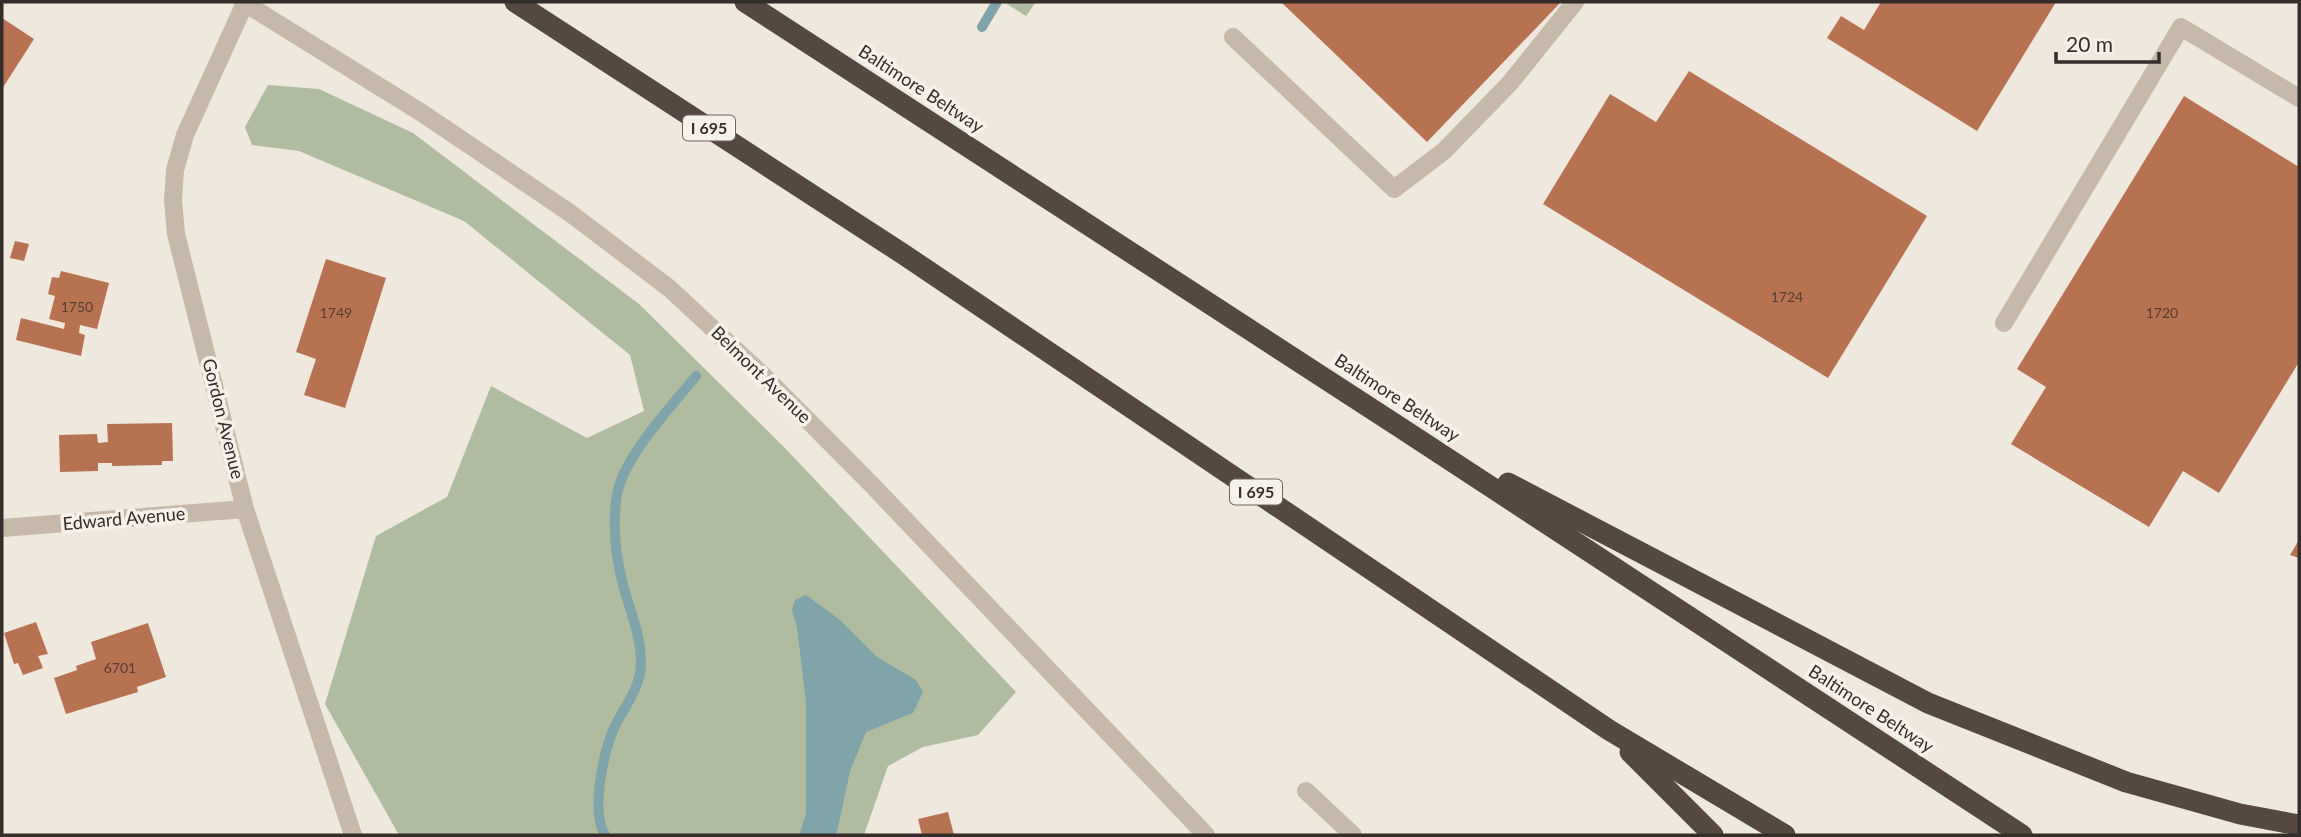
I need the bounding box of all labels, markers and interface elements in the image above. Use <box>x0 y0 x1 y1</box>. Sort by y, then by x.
scale bar <box>2056 21 2159 65</box>
text: 20 m <box>2066 31 2113 56</box>
street label: Baltimore Beltway <box>855 39 989 137</box>
road number: I 695 <box>683 116 735 140</box>
house number: 1724 <box>1771 288 1803 305</box>
house number: 1750 <box>61 298 93 315</box>
house number: 1749 <box>320 304 352 321</box>
house number: 1720 <box>2146 304 2178 321</box>
street label: Belmont Avenue <box>707 321 816 427</box>
street label: Baltimore Beltway <box>1331 348 1465 446</box>
street label: Gordon Avenue <box>198 356 250 481</box>
road number: I 695 <box>1230 480 1282 505</box>
street label: Edward Avenue <box>62 502 186 534</box>
house number: 6701 <box>104 659 136 676</box>
street label: Baltimore Beltway <box>1805 659 1939 757</box>

